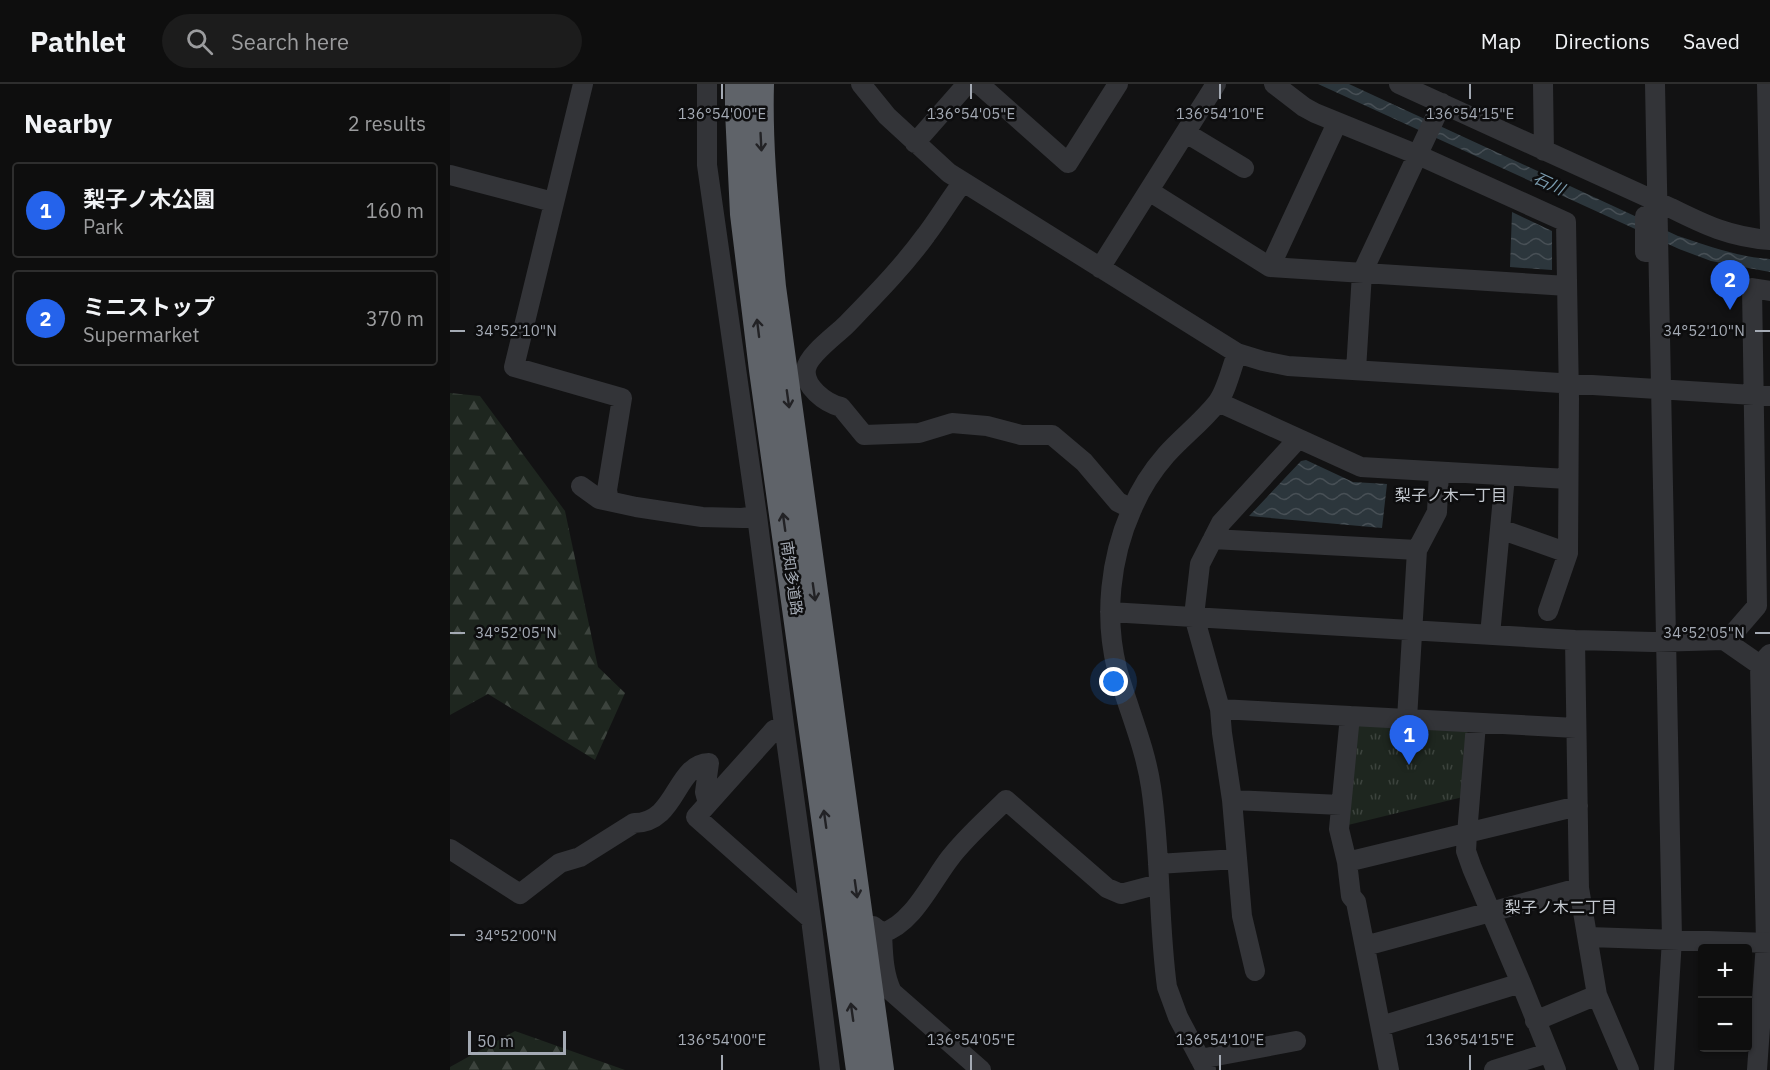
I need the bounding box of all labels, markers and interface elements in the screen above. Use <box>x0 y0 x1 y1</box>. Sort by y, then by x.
search box <box>162 14 582 68</box>
text: Pathlet <box>30 23 126 60</box>
icon: search <box>183 25 216 58</box>
text: Search here <box>231 27 349 56</box>
text: Map <box>1481 27 1521 55</box>
text: Directions <box>1554 27 1650 55</box>
text: Saved <box>1683 27 1740 55</box>
text: 136°54'00"E <box>678 104 766 123</box>
text: 136°54'05"E <box>927 104 1015 123</box>
text: 136°54'10"E <box>1176 104 1264 123</box>
text: 136°54'15"E <box>1426 104 1514 123</box>
text: Nearby <box>24 106 112 140</box>
text: 2 results <box>348 110 426 137</box>
one-way arrow <box>755 132 766 152</box>
water label: 石川 <box>1530 167 1570 200</box>
text: 梨子ノ木公園 <box>83 184 215 213</box>
text: 1 <box>40 197 52 224</box>
text: 160 m <box>366 197 424 224</box>
text: Park <box>83 213 123 240</box>
pin: 2 <box>1710 260 1750 310</box>
text: ミニストップ <box>83 292 215 321</box>
text: 2 <box>40 305 52 332</box>
text: 370 m <box>366 305 424 332</box>
one-way arrow <box>753 319 764 339</box>
text: Supermarket <box>83 321 200 348</box>
text: 34°52'10"N <box>475 321 557 340</box>
text: 34°52'10"N <box>1663 321 1745 340</box>
one-way arrow <box>782 388 793 408</box>
district label: 梨子ノ木一丁目 <box>1395 485 1507 505</box>
one-way arrow <box>779 512 790 532</box>
street label: 南知多道路 <box>777 540 807 616</box>
one-way arrow <box>809 582 820 601</box>
text: 34°52'05"N <box>475 623 557 642</box>
text: 34°52'05"N <box>1663 623 1745 642</box>
your location <box>1099 667 1128 696</box>
pin: 1 <box>1390 716 1428 765</box>
one-way arrow <box>820 809 831 829</box>
one-way arrow <box>850 879 861 899</box>
district label: 梨子ノ木二丁目 <box>1505 897 1617 917</box>
text: 34°52'00"N <box>475 926 557 945</box>
map controls <box>1698 944 1752 1052</box>
button: + <box>1698 944 1752 998</box>
button: − <box>1698 998 1752 1052</box>
one-way arrow <box>846 1003 857 1022</box>
scale bar <box>468 1028 566 1056</box>
text: 136°54'00"E <box>678 1030 766 1049</box>
text: 136°54'05"E <box>927 1030 1015 1049</box>
text: 136°54'10"E <box>1176 1030 1264 1049</box>
text: 136°54'15"E <box>1426 1030 1514 1049</box>
text: 50 m <box>477 1031 514 1051</box>

